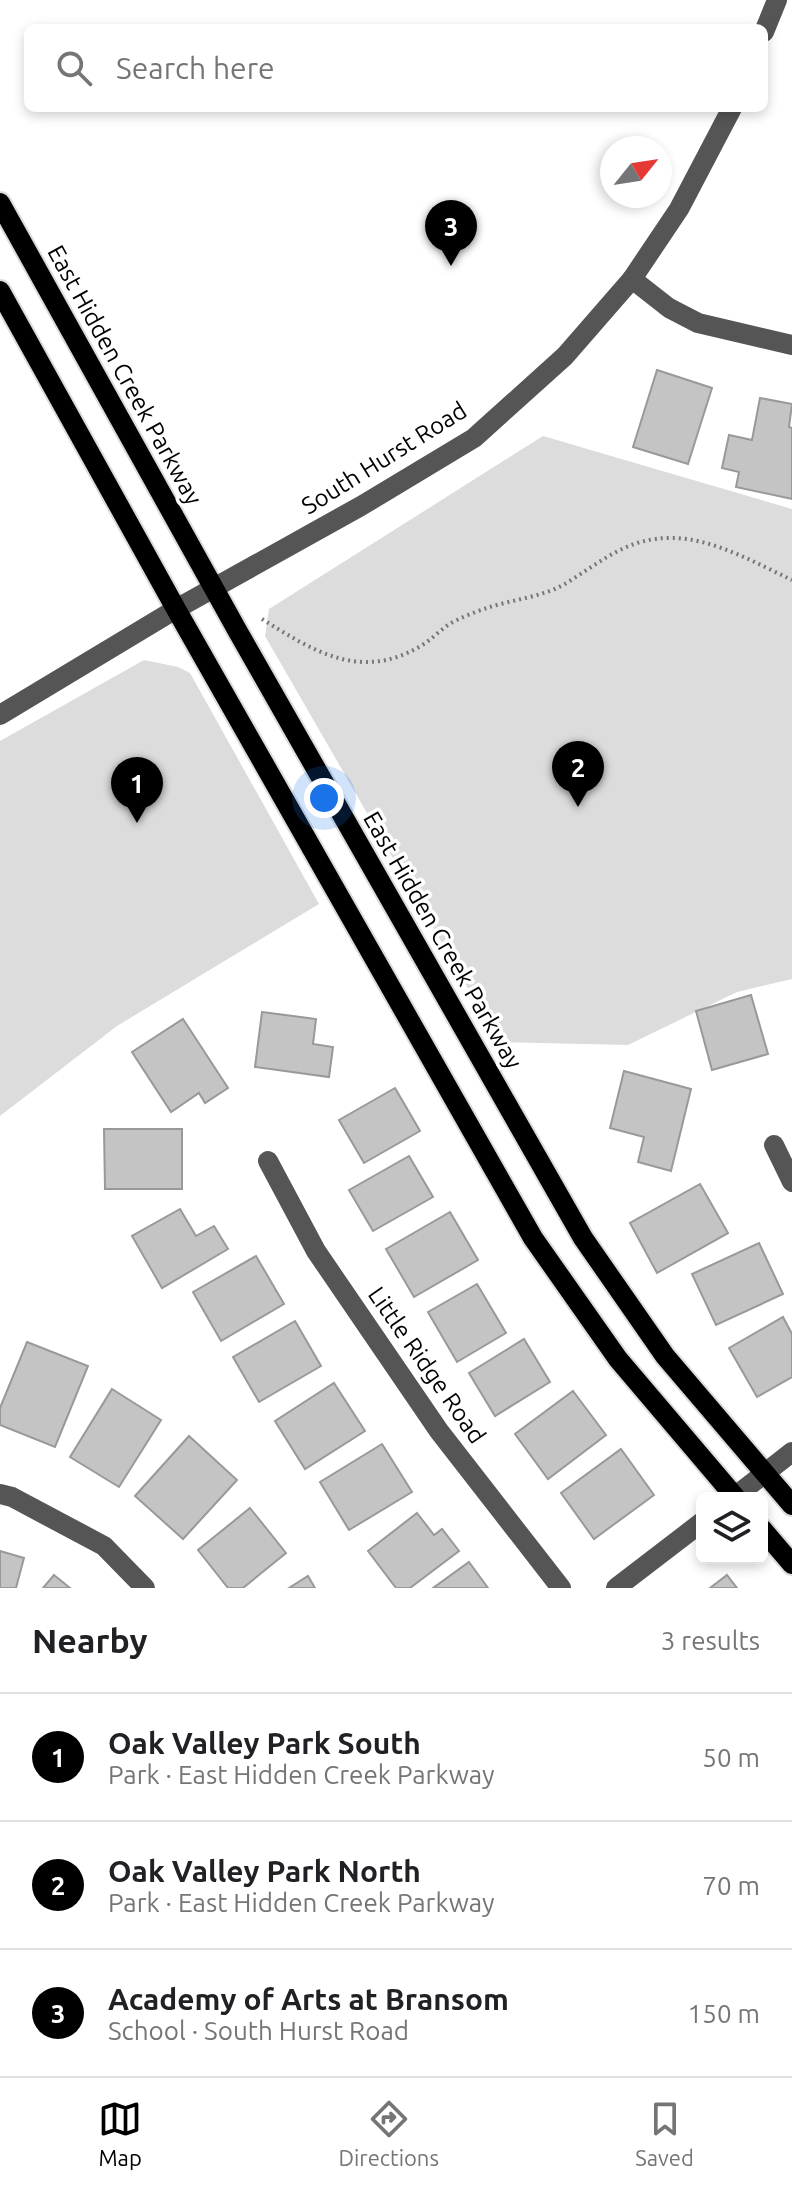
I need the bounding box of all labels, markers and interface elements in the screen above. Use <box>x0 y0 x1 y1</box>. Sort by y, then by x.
search box <box>24 24 768 112</box>
icon: search <box>52 46 96 90</box>
text: Search here <box>116 51 275 85</box>
north arrow <box>600 136 672 208</box>
pin: 3 <box>425 200 477 266</box>
street label: East Hidden Creek Parkway <box>42 241 208 510</box>
street label: South Hurst Road <box>297 396 471 520</box>
pin: 2 <box>552 741 604 807</box>
pin: 1 <box>111 757 163 823</box>
your location <box>304 778 344 818</box>
street label: East Hidden Creek Parkway <box>358 807 528 1074</box>
street label: Little Ridge Road <box>363 1282 491 1448</box>
map controls <box>696 1492 768 1564</box>
button: layers <box>696 1492 768 1564</box>
text: Nearby <box>32 1621 147 1659</box>
text: 3 results <box>661 1626 760 1655</box>
text: Oak Valley Park South <box>108 1726 421 1760</box>
text: 1 <box>51 1743 65 1772</box>
text: 50 m <box>702 1743 760 1772</box>
text: Park · East Hidden Creek Parkway <box>108 1760 495 1789</box>
text: Oak Valley Park North <box>108 1854 421 1888</box>
text: 2 <box>51 1871 65 1900</box>
text: 70 m <box>702 1871 760 1900</box>
text: Park · East Hidden Creek Parkway <box>108 1888 495 1917</box>
text: Academy of Arts at Bransom <box>108 1982 509 2016</box>
text: 3 <box>51 1999 65 2028</box>
text: 150 m <box>688 1999 760 2028</box>
text: School · South Hurst Road <box>108 2016 409 2045</box>
tab: Map <box>98 2097 142 2170</box>
tab: Directions <box>338 2097 439 2170</box>
tab: Saved <box>635 2097 694 2170</box>

